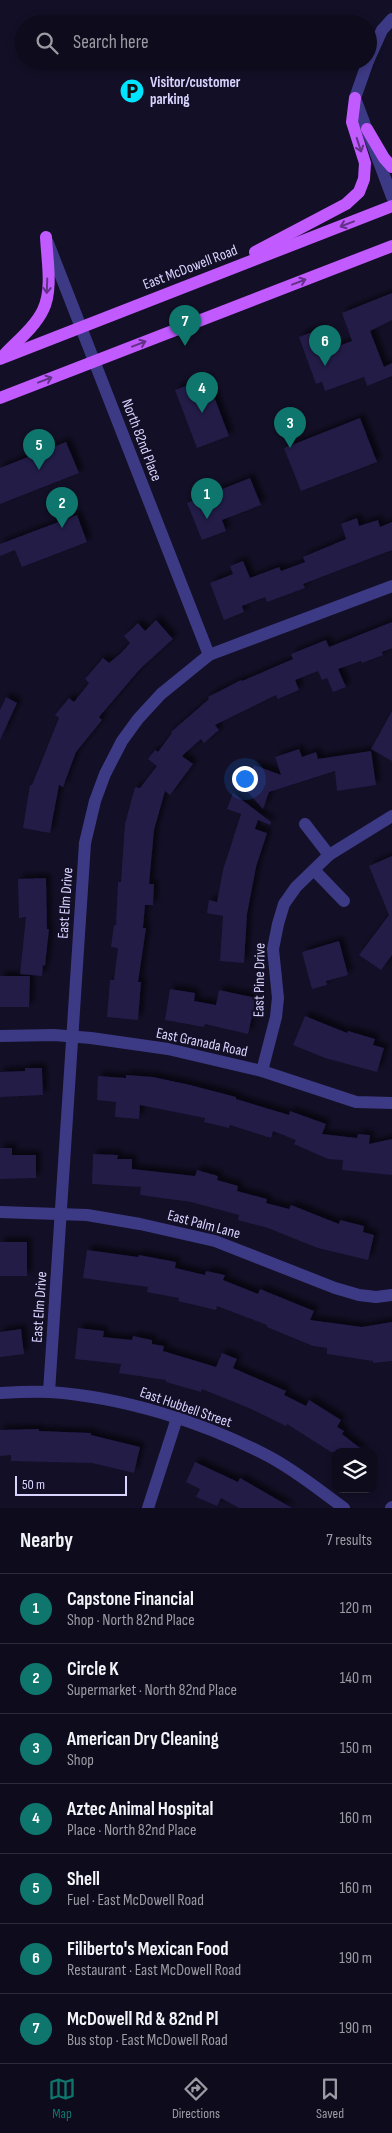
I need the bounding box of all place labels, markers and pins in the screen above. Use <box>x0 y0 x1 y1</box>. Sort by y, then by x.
place label: Visitor/customer parking <box>150 73 241 109</box>
parking icon: Visitor/customer parking <box>119 78 145 104</box>
pin: 7 <box>169 305 201 346</box>
pin: 6 <box>309 325 341 366</box>
pin: 4 <box>186 372 218 413</box>
pin: 3 <box>274 407 306 448</box>
pin: 5 <box>23 429 55 470</box>
pin: 1 <box>191 478 223 519</box>
pin: 2 <box>46 487 78 528</box>

